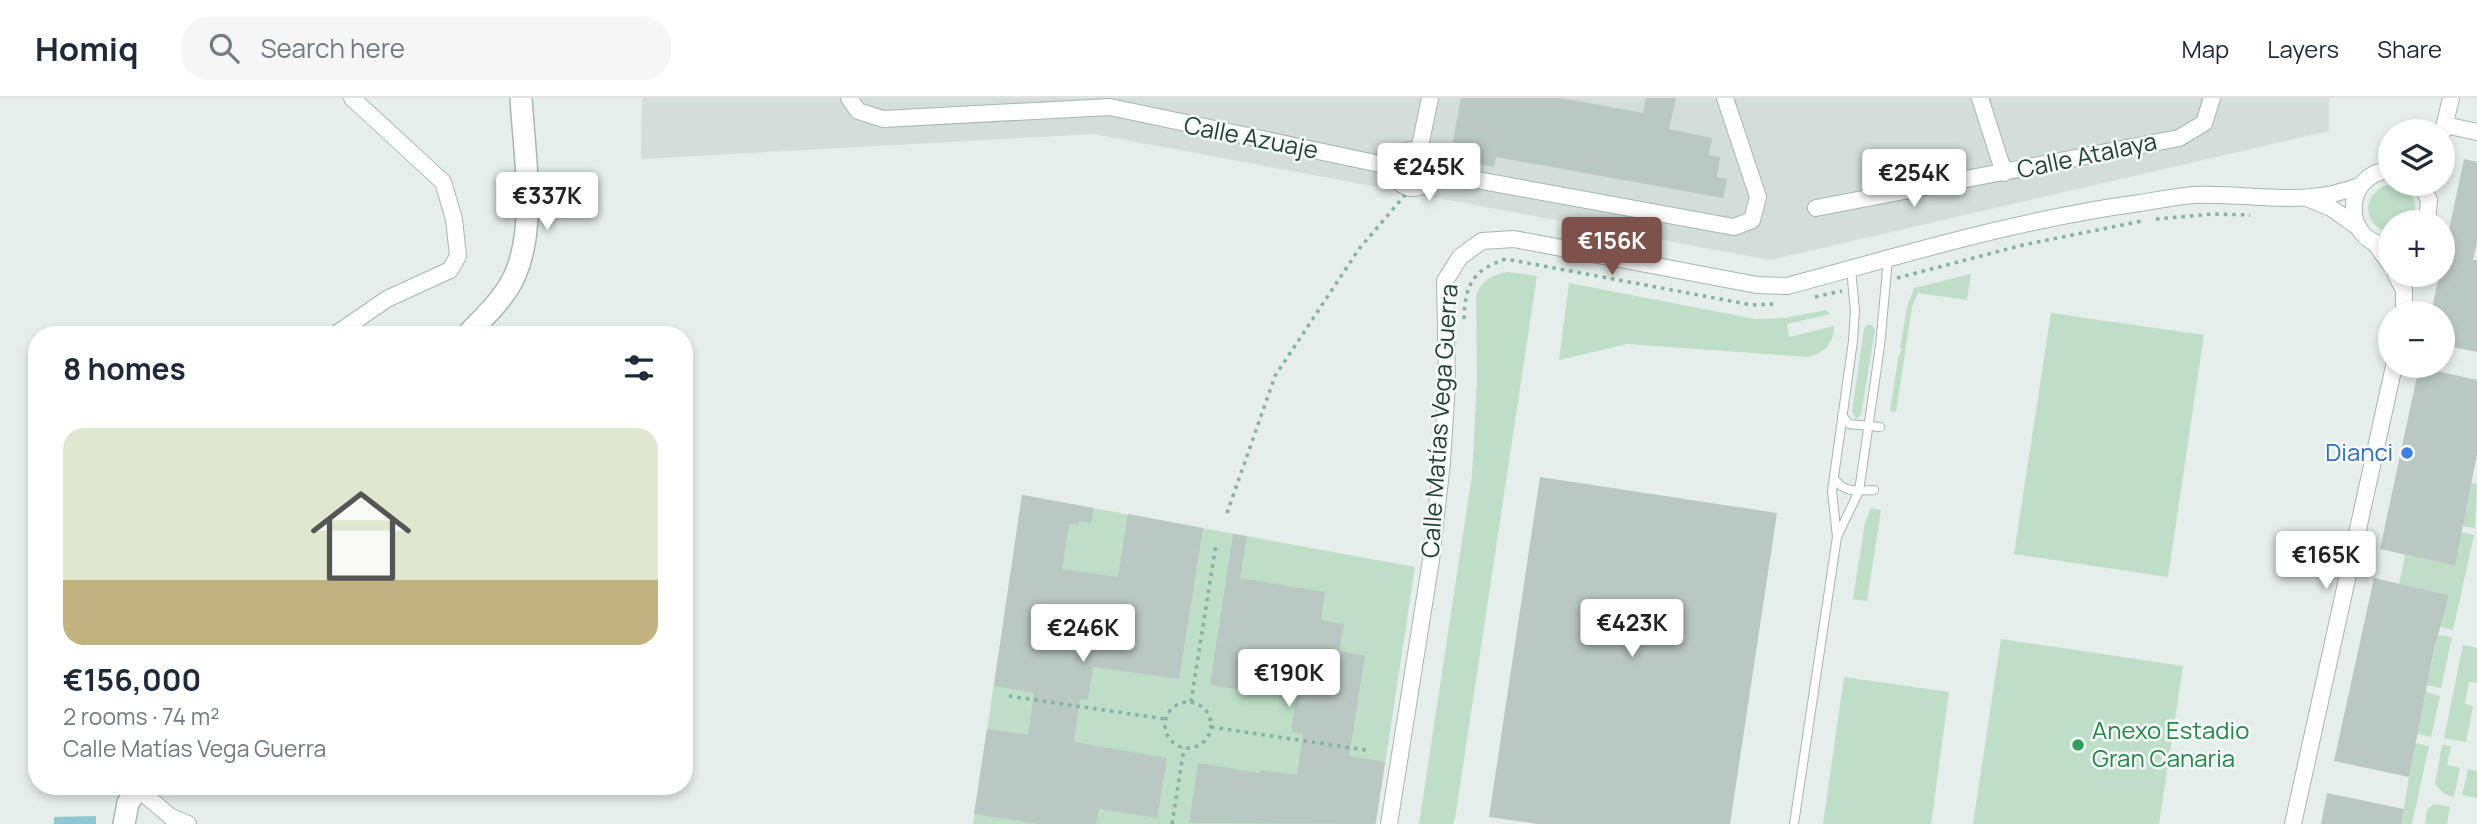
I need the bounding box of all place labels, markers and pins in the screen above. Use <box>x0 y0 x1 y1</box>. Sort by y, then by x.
pin: €245K <box>1380 144 1478 203</box>
pin: €254K <box>1865 150 1963 209</box>
pin: €337K <box>498 172 596 232</box>
pin: €156K <box>1563 218 1661 277</box>
place label: Dianci <box>2325 435 2393 468</box>
marker: Dianci <box>2399 445 2415 461</box>
pin: €165K <box>2277 532 2375 591</box>
pin: €423K <box>1583 600 1681 659</box>
pin: €246K <box>1034 604 1132 664</box>
pin: €190K <box>1240 650 1338 709</box>
place label: Anexo Estadio Gran Canaria <box>2092 713 2249 774</box>
marker: Anexo Estadio Gran Canaria <box>2070 737 2086 753</box>

